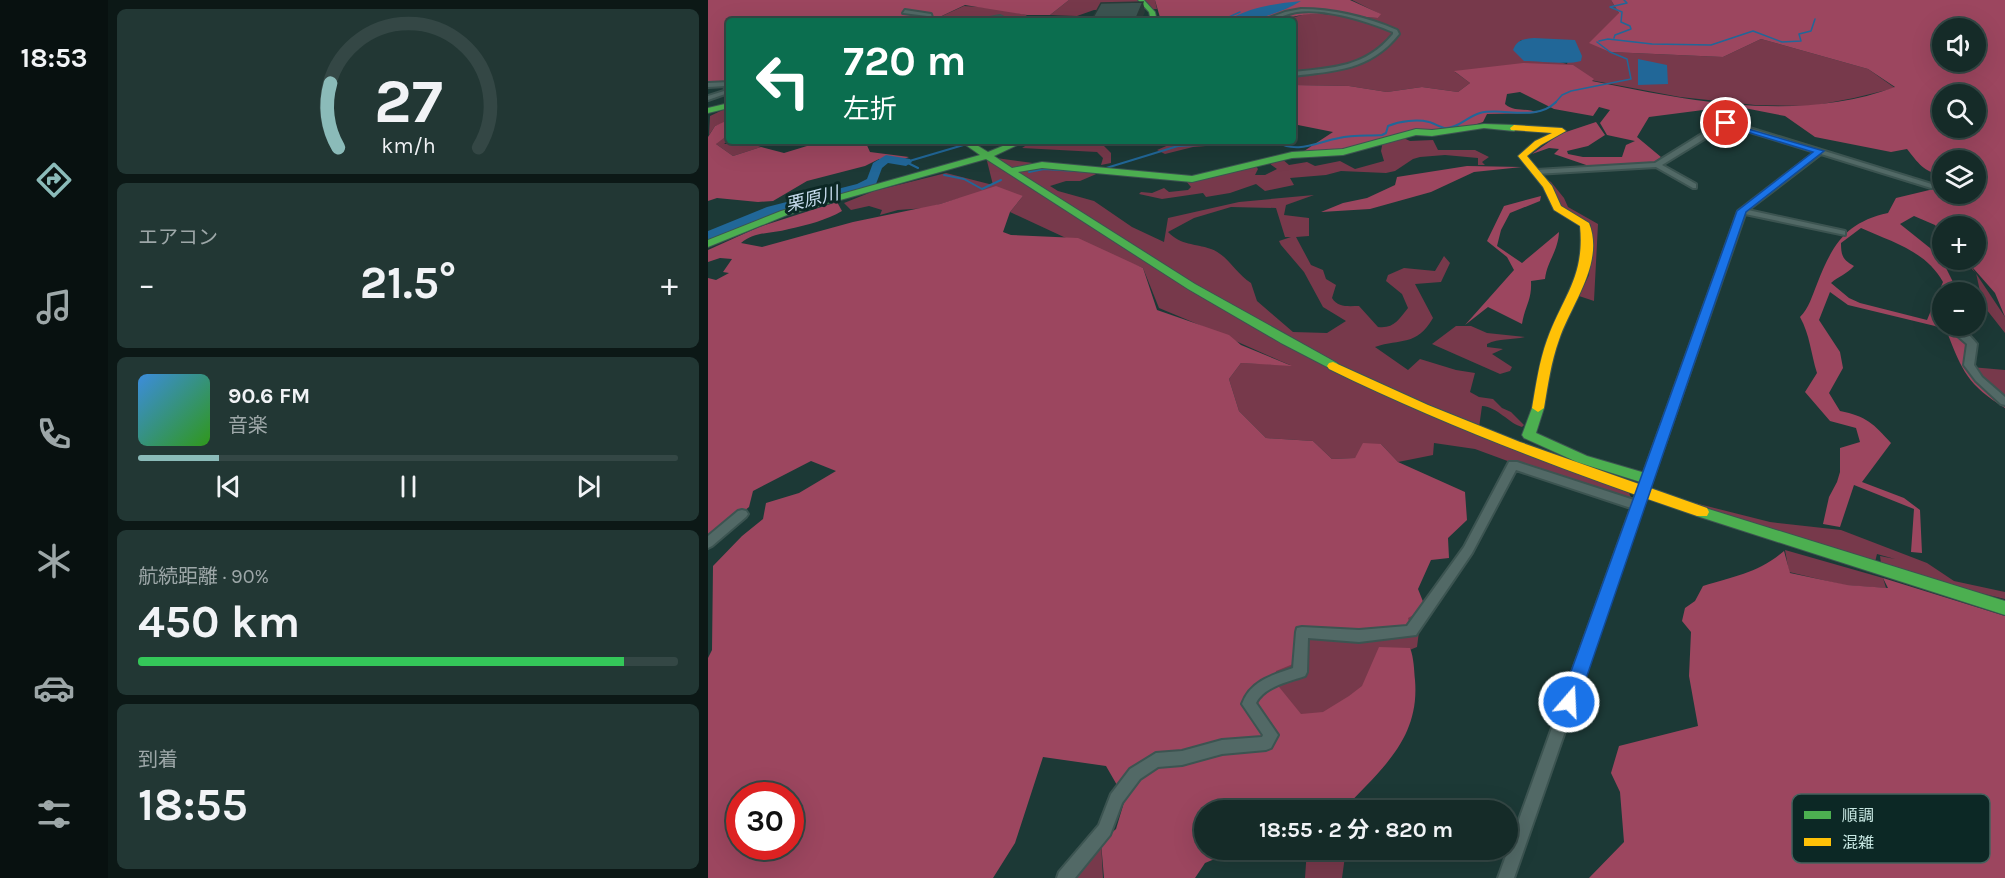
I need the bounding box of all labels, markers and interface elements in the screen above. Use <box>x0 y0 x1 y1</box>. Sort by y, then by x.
map controls <box>1932 18 1986 336</box>
button: sound <box>1932 18 1986 72</box>
text: 720 m <box>843 36 966 86</box>
text: 18:53 <box>21 42 87 74</box>
icon: left <box>744 42 822 120</box>
text: 27 <box>374 66 442 139</box>
button: search <box>1932 84 1986 138</box>
text: 左折 <box>843 93 897 125</box>
pin <box>1700 97 1751 148</box>
icon: arrive <box>1709 106 1742 139</box>
text: km/h <box>381 134 435 159</box>
button: layers <box>1932 150 1986 204</box>
icon: directions <box>33 159 75 201</box>
water label: 栗原川 <box>783 181 843 216</box>
button: + <box>1932 216 1986 270</box>
text: エアコン <box>138 226 218 249</box>
text: 21.5° <box>360 257 456 309</box>
text: − <box>138 265 155 303</box>
text: + <box>661 265 678 303</box>
button: − <box>1932 282 1986 336</box>
icon: music <box>33 286 75 328</box>
text: 90.6 FM <box>228 383 310 409</box>
icon: phone <box>33 413 75 455</box>
text: 音楽 <box>228 414 268 437</box>
icon: previous <box>212 470 245 503</box>
icon: pause <box>392 470 425 503</box>
icon: next <box>572 470 605 503</box>
icon: climate <box>33 540 75 582</box>
text: 航続距離 · 90% <box>138 565 269 588</box>
text: 450 km <box>138 596 300 648</box>
icon: car <box>33 667 75 709</box>
position arrow <box>1537 670 1601 734</box>
text: 到着 <box>138 748 178 771</box>
text: 18:55 <box>138 779 248 831</box>
speed limit sign: 30 <box>726 782 804 860</box>
icon: filters <box>33 793 75 835</box>
legend <box>1792 794 1990 863</box>
text: 順調 <box>1842 806 1874 825</box>
text: 18:55 · 2 分 · 820 m <box>1259 817 1453 843</box>
text: 混雑 <box>1842 833 1874 852</box>

